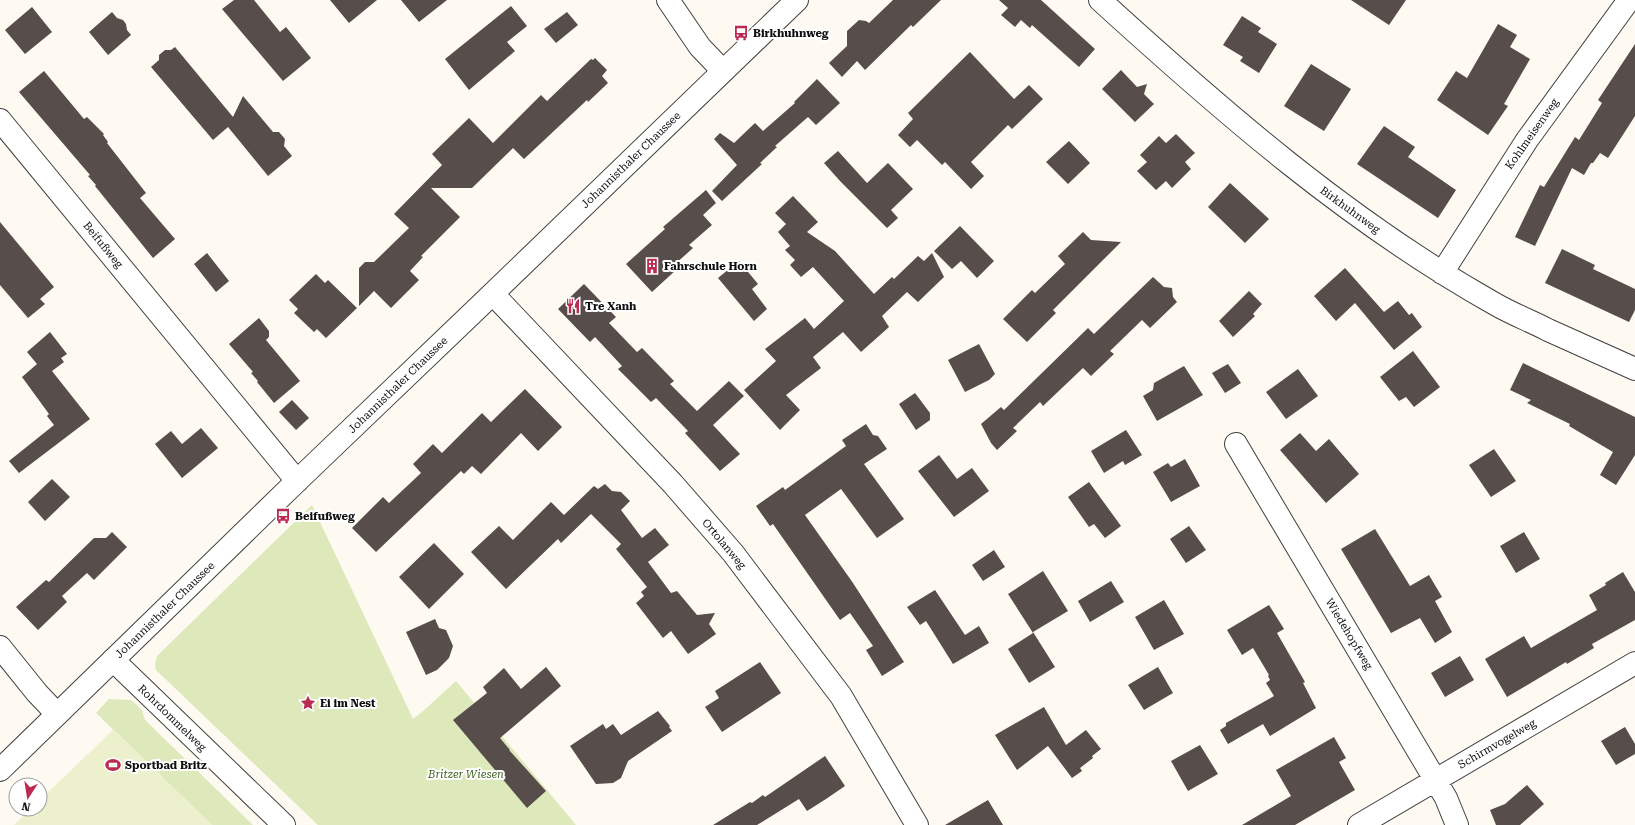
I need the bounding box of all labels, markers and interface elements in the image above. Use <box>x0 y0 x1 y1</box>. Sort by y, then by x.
bus stop icon: Birkhuhnweg <box>732 24 750 42</box>
place label: Birkhuhnweg <box>753 27 829 40</box>
street label: Kohlmeisenweg <box>1503 95 1562 172</box>
street label: Johannisthaler Chaussee <box>579 109 683 211</box>
street label: Birkhuhnweg <box>1317 184 1383 237</box>
street label: Beifußweg <box>80 219 126 271</box>
building icon: Fahrschule Horn <box>643 257 661 275</box>
place label: Fahrschule Horn <box>664 260 757 273</box>
restaurant icon: Tre Xanh <box>564 297 582 315</box>
place label: Tre Xanh <box>585 300 637 313</box>
street label: Johannisthaler Chaussee <box>346 334 450 436</box>
bus stop icon: Beifußweg <box>274 507 292 525</box>
place label: Beifußweg <box>295 510 355 523</box>
street label: Ortolanweg <box>699 516 749 572</box>
street label: Johannisthaler Chaussee <box>113 559 217 661</box>
street label: Wiedehopfweg <box>1323 596 1376 672</box>
street label: Rohrdommelweg <box>135 682 209 754</box>
place icon: Ei im Nest <box>299 694 317 712</box>
place label: Ei im Nest <box>320 697 376 710</box>
street label: Schirmvogelweg <box>1456 716 1539 772</box>
sports icon: Sportbad Britz <box>104 756 122 774</box>
place label: Sportbad Britz <box>125 759 207 772</box>
park label: Britzer Wiesen <box>427 768 504 781</box>
north arrow <box>8 777 48 817</box>
text: N <box>20 799 32 814</box>

